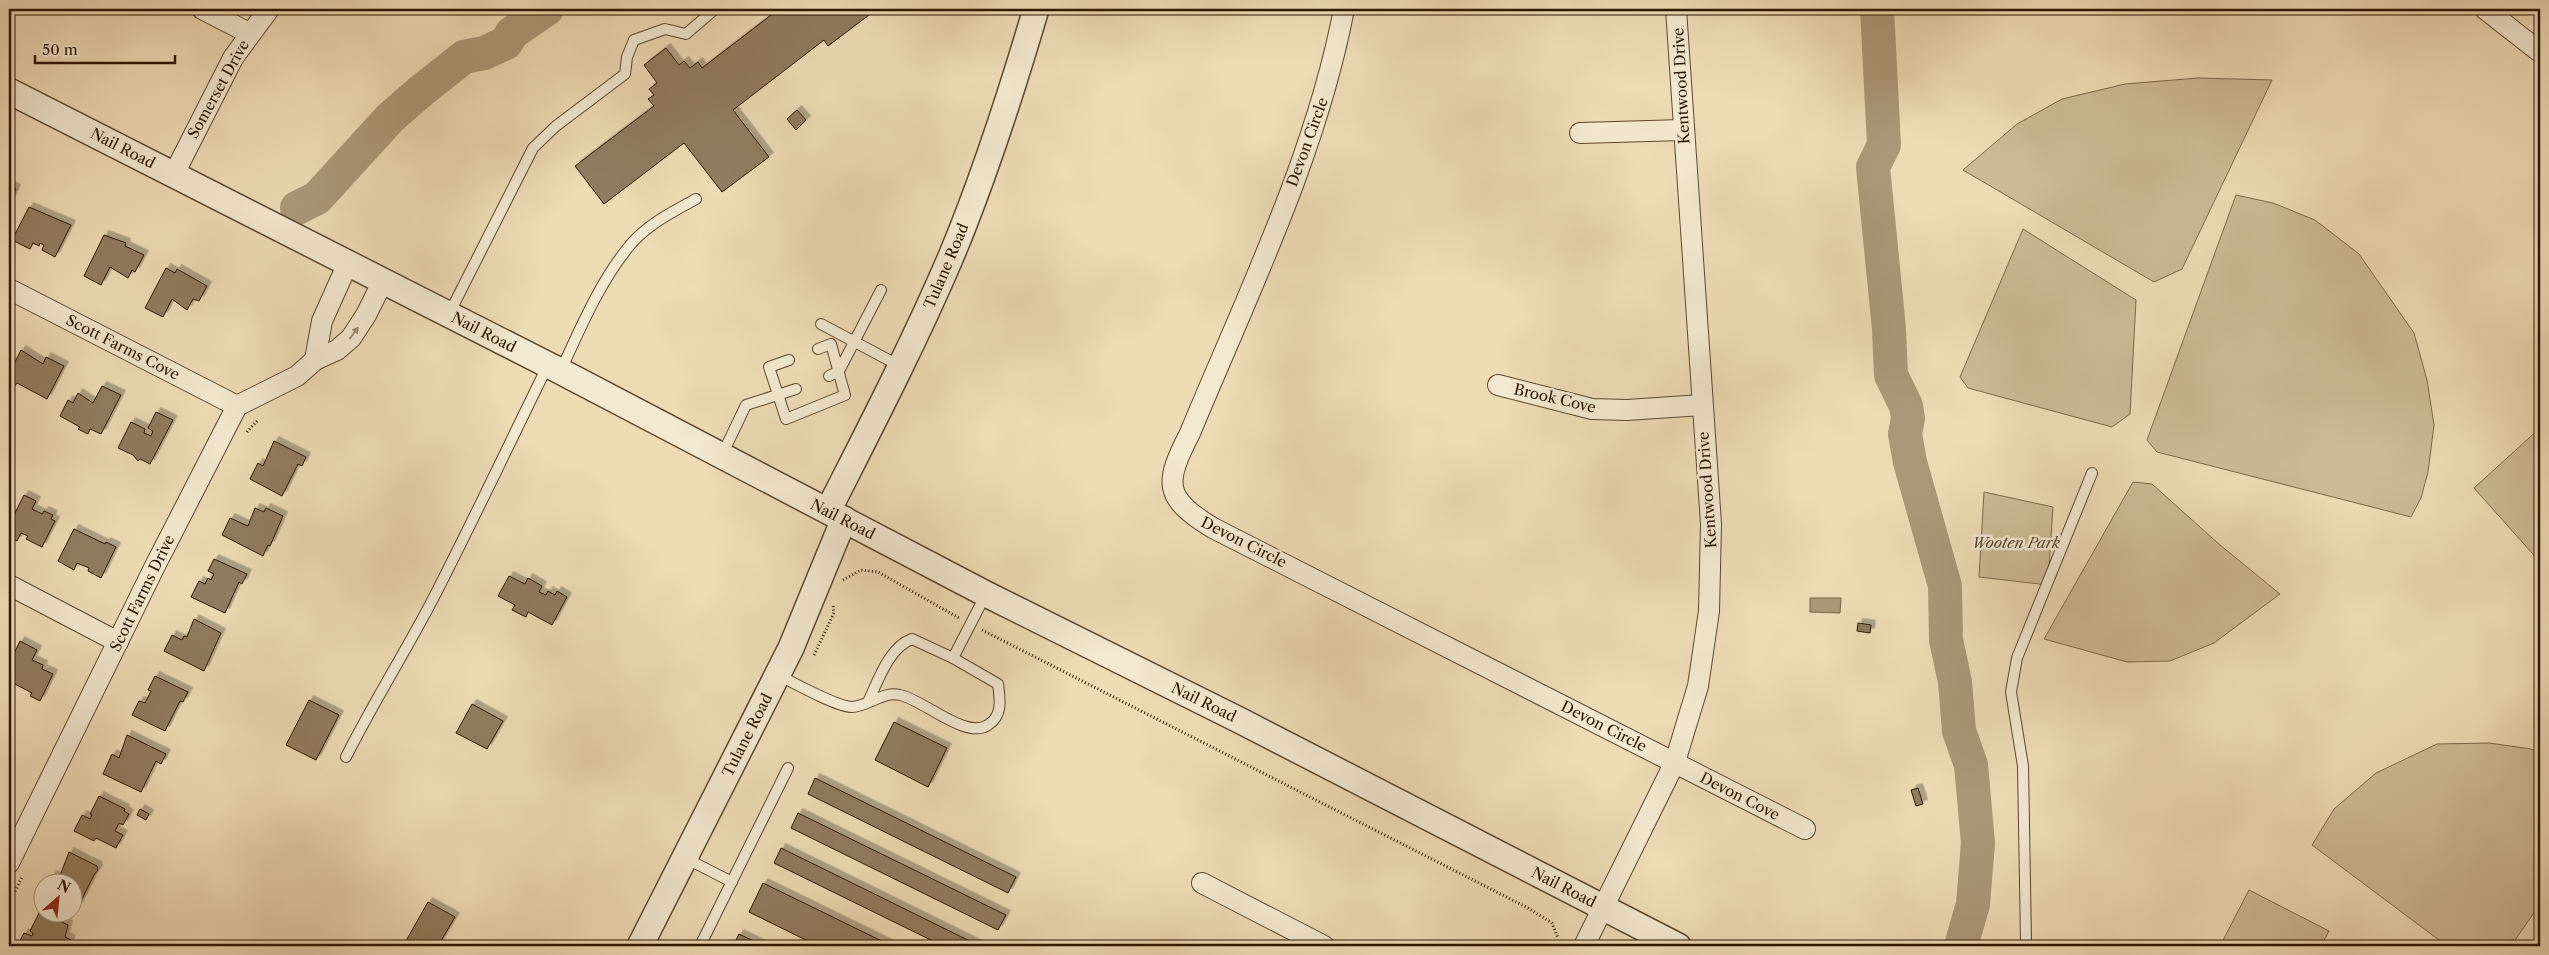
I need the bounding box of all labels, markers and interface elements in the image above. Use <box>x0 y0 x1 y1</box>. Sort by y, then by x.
street label: Kentwood Drive <box>1668 27 1694 145</box>
scale bar <box>35 32 175 64</box>
street label: Somerset Drive <box>183 36 253 142</box>
text: 50 m <box>42 40 78 59</box>
street label: Devon Circle <box>1282 95 1332 189</box>
street label: Nail Road <box>87 124 159 172</box>
street label: Tulane Road <box>919 220 973 312</box>
street label: Nail Road <box>448 308 520 356</box>
street label: Scott Farms Cove <box>63 310 183 384</box>
one-way arrow <box>349 326 359 340</box>
street label: Brook Cove <box>1512 379 1598 417</box>
street label: Kentwood Drive <box>1693 431 1721 549</box>
street label: Nail Road <box>807 495 879 543</box>
street label: Devon Circle <box>1198 512 1290 572</box>
street label: Scott Farms Drive <box>105 532 179 654</box>
park label: Wooten Park <box>1972 533 2060 552</box>
street label: Nail Road <box>1168 678 1240 726</box>
street label: Tulane Road <box>718 690 776 780</box>
street label: Devon Circle <box>1558 696 1650 756</box>
street label: Devon Cove <box>1697 768 1783 824</box>
street label: Nail Road <box>1528 863 1600 911</box>
north arrow <box>32 872 82 922</box>
text: N <box>54 876 73 897</box>

